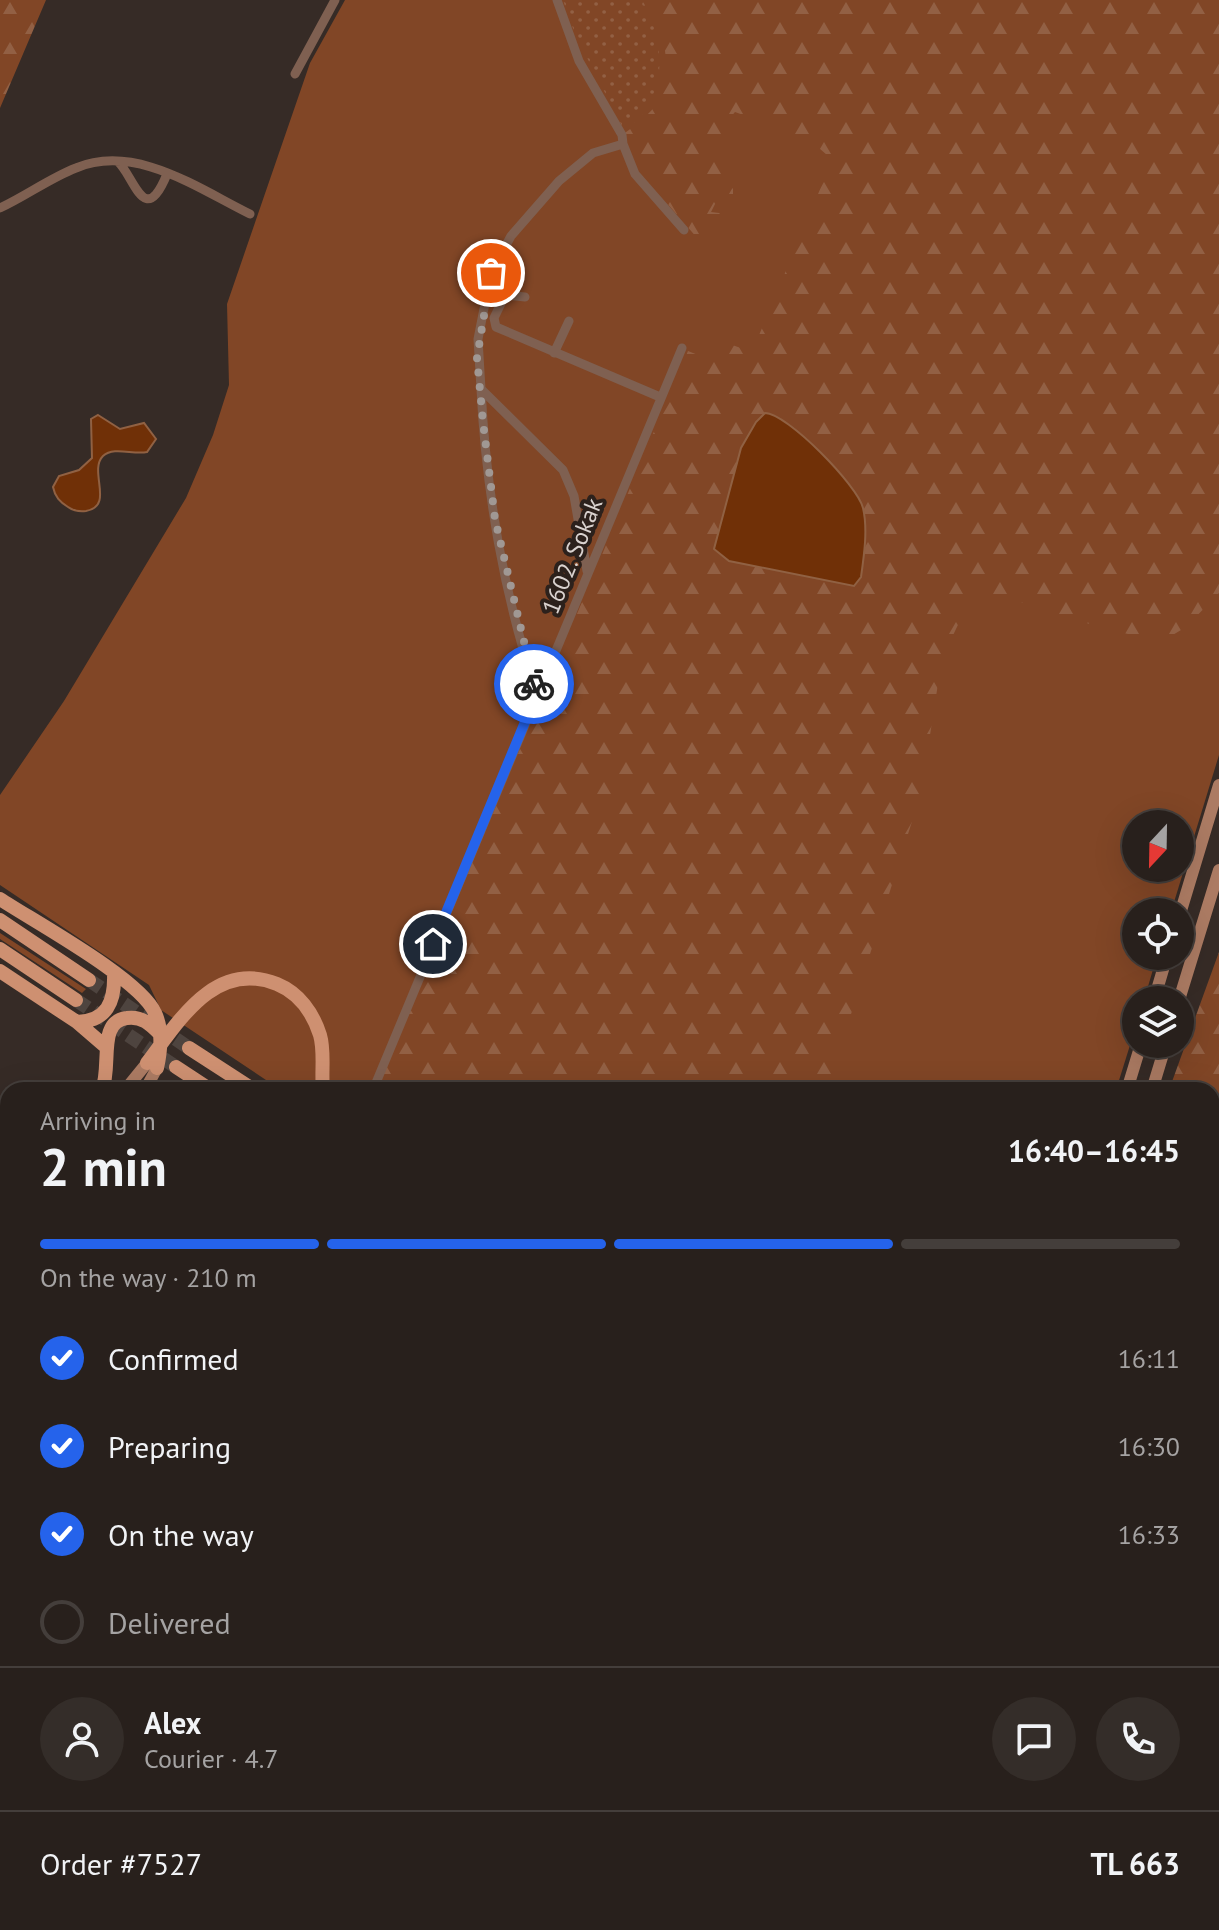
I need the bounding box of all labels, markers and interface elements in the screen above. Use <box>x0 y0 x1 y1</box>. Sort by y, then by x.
pin <box>457 239 525 307</box>
icon: bag <box>469 251 513 295</box>
street label: 1602. Sokak <box>535 493 610 619</box>
courier <box>494 644 574 724</box>
icon: bike <box>512 662 556 706</box>
north arrow <box>1122 810 1194 882</box>
map controls <box>1122 810 1194 1058</box>
button: locate <box>1122 898 1194 970</box>
pin <box>399 910 467 978</box>
icon: home <box>411 922 455 966</box>
button: layers <box>1122 986 1194 1058</box>
text: Arriving in <box>40 1104 156 1137</box>
text: 16:40–16:45 <box>1008 1131 1180 1170</box>
text: 2 min <box>40 1133 167 1200</box>
text: On the way · 210 m <box>40 1261 257 1294</box>
icon: check <box>40 1336 84 1380</box>
text: Confirmed <box>108 1339 239 1378</box>
text: 16:11 <box>1118 1342 1180 1375</box>
icon: check <box>40 1424 84 1468</box>
text: Preparing <box>108 1427 231 1466</box>
text: 16:30 <box>1118 1430 1180 1463</box>
icon: check <box>40 1512 84 1556</box>
text: On the way <box>108 1515 254 1554</box>
text: 16:33 <box>1118 1518 1180 1551</box>
text: Delivered <box>108 1603 231 1642</box>
button: person <box>40 1697 124 1781</box>
button: chat <box>992 1697 1076 1781</box>
button: phone <box>1096 1697 1180 1781</box>
text: Alex <box>144 1703 201 1742</box>
text: Courier · 4.7 <box>144 1742 278 1775</box>
text: Order #7527 <box>40 1844 202 1883</box>
text: TL 663 <box>1090 1844 1180 1883</box>

